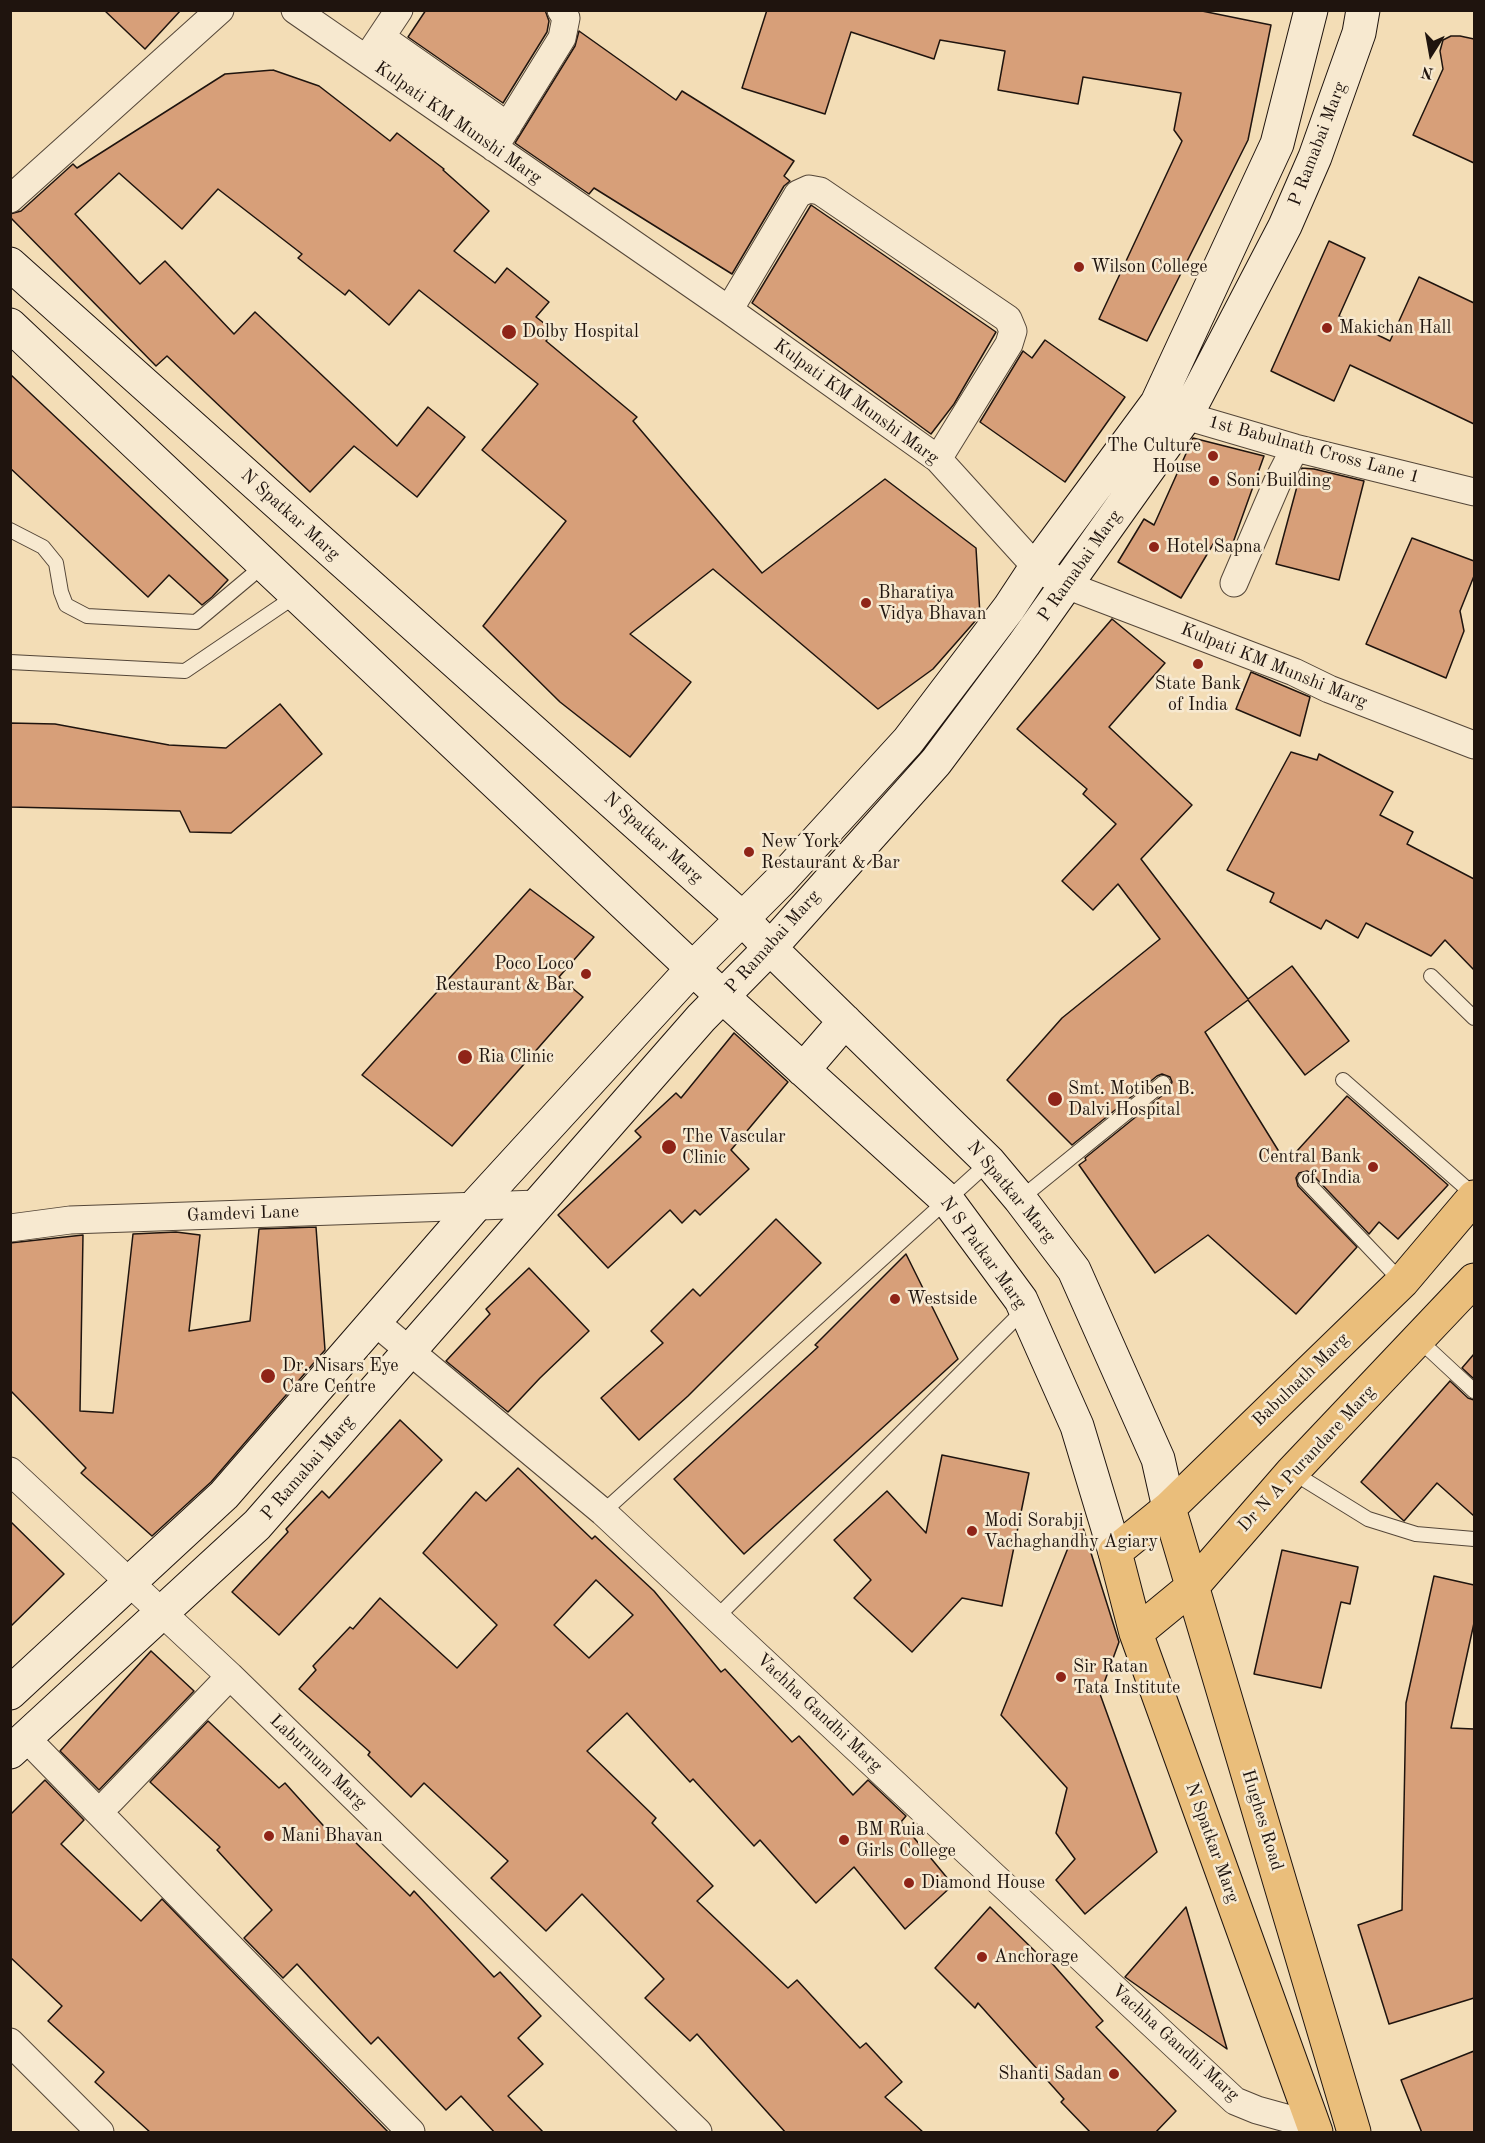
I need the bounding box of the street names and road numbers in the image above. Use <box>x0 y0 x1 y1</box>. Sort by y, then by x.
street label: Kulpati KM Munshi Marg <box>370 57 546 189</box>
street label: P Ramabai Marg <box>1284 79 1352 209</box>
street label: Kulpati KM Munshi Marg <box>769 335 943 469</box>
street label: 1st Babulnath Cross Lane 1 <box>1206 411 1422 489</box>
street label: N Spatkar Marg <box>236 465 344 565</box>
street label: P Ramabai Marg <box>1033 506 1127 626</box>
street label: Kulpati KM Munshi Marg <box>1178 619 1370 713</box>
street label: N Spatkar Marg <box>599 788 707 888</box>
street label: P Ramabai Marg <box>721 886 825 998</box>
street label: N Spatkar Marg <box>962 1137 1060 1247</box>
street label: N S Patkar Marg <box>935 1193 1031 1313</box>
street label: Gamdevi Lane <box>187 1201 299 1227</box>
street label: Babulnath Marg <box>1248 1329 1354 1431</box>
street label: Dr N A Purandare Marg <box>1234 1381 1380 1537</box>
street label: P Ramabai Marg <box>257 1411 359 1525</box>
street label: Vachha Gandhi Marg <box>751 1649 887 1777</box>
street label: Laburnum Marg <box>265 1710 371 1814</box>
street label: Hughes Road <box>1236 1767 1288 1873</box>
street label: N Spatkar Marg <box>1180 1780 1244 1906</box>
street label: Vachha Gandhi Marg <box>1107 1980 1243 2106</box>

